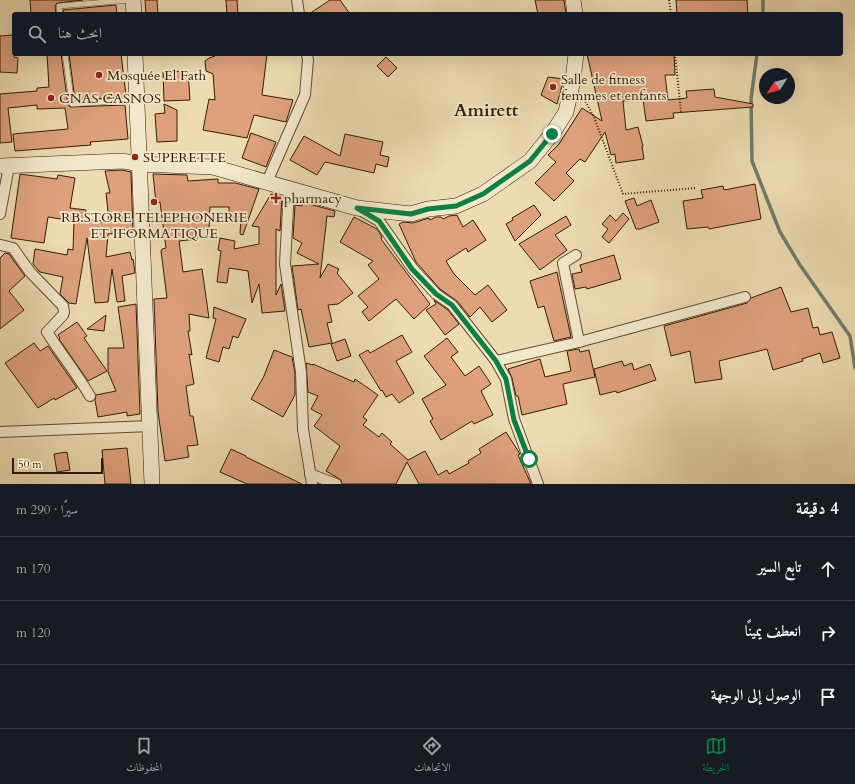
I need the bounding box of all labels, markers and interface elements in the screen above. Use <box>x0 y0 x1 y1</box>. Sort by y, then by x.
search box <box>12 12 843 56</box>
icon: search <box>26 23 48 45</box>
text: ابحث هنا <box>58 23 102 43</box>
place label: Mosquée El Fath <box>107 66 206 85</box>
north arrow <box>759 68 795 104</box>
marker: Mosquée El Fath <box>94 70 104 80</box>
place label: Salle de fitness femmes et enfants <box>561 70 667 105</box>
marker: Salle de fitness femmes et enfants <box>548 82 558 92</box>
place label: CNAS CASNOS <box>59 89 161 108</box>
marker: CNAS CASNOS <box>46 93 56 103</box>
district label: Amirett <box>454 98 519 123</box>
route end <box>543 125 561 143</box>
place label: SUPERETTE <box>143 148 226 167</box>
marker: SUPERETTE <box>130 152 140 162</box>
place label: pharmacy <box>284 189 343 208</box>
marker: pharmacy <box>271 193 281 203</box>
marker: RB.STORE TELEPHONERIE ET IFORMATIQUE <box>149 197 159 207</box>
place label: RB.STORE TELEPHONERIE ET IFORMATIQUE <box>61 208 247 243</box>
route start <box>520 450 538 468</box>
scale bar <box>12 456 103 475</box>
text: 50 m <box>18 457 42 472</box>
text: 4 دقيقة <box>796 497 839 520</box>
text: سيرًا · 290 m <box>16 501 78 519</box>
text: تابع السير <box>758 557 801 577</box>
icon: ahead <box>817 558 839 580</box>
text: 170 m <box>16 560 50 578</box>
text: انعطف يمينًا <box>745 621 801 641</box>
icon: right <box>817 622 839 644</box>
text: 120 m <box>16 624 50 642</box>
text: الوصول إلى الوجهة <box>711 685 801 705</box>
icon: arrive <box>817 686 839 708</box>
tab: المحفوظات <box>126 735 162 778</box>
tab: الاتجاهات <box>414 735 451 778</box>
tab: الخريطة <box>702 735 729 778</box>

